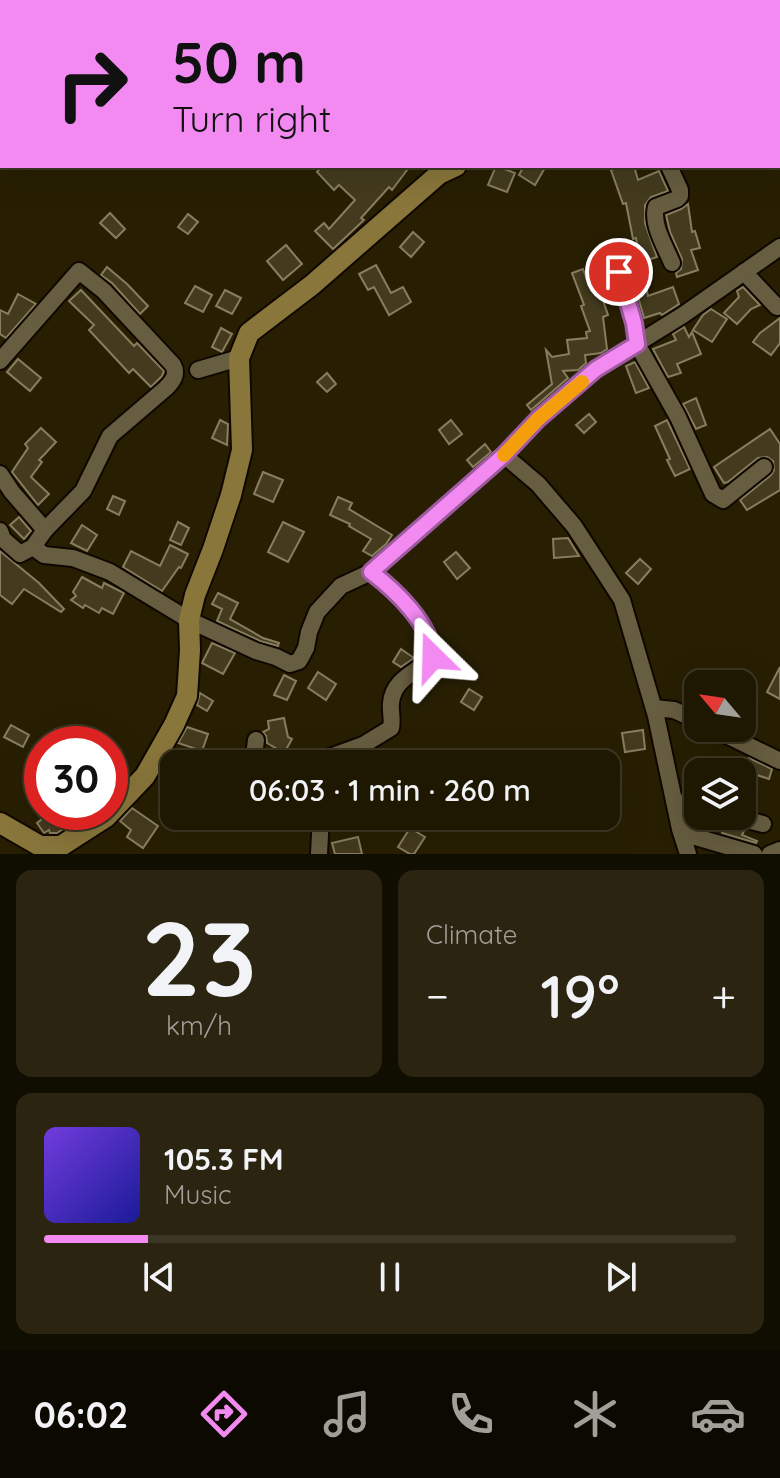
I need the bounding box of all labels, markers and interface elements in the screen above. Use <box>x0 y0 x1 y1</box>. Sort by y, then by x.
text: 50 m <box>172 27 306 97</box>
icon: right <box>40 32 144 136</box>
text: Turn right <box>172 96 331 141</box>
pin <box>585 238 653 306</box>
icon: arrive <box>597 250 641 294</box>
position arrow <box>391 615 475 699</box>
north arrow <box>684 670 756 742</box>
map controls <box>684 670 756 830</box>
speed limit sign: 30 <box>24 726 128 830</box>
button: layers <box>684 758 756 830</box>
text: 06:03 · 1 min · 260 m <box>249 771 531 809</box>
text: 23 <box>141 892 257 1022</box>
text: Climate <box>426 918 517 951</box>
text: 19° <box>540 958 620 1033</box>
text: − <box>426 968 449 1023</box>
text: + <box>711 968 736 1023</box>
text: km/h <box>166 1009 232 1042</box>
text: 105.3 FM <box>164 1140 284 1178</box>
text: Music <box>164 1178 232 1211</box>
icon: previous <box>137 1255 181 1299</box>
icon: pause <box>368 1255 412 1299</box>
icon: next <box>599 1255 643 1299</box>
icon: directions <box>196 1386 252 1442</box>
icon: music <box>319 1386 375 1442</box>
icon: phone <box>443 1386 499 1442</box>
icon: climate <box>567 1386 623 1442</box>
icon: car <box>690 1386 746 1442</box>
text: 06:02 <box>34 1392 128 1437</box>

